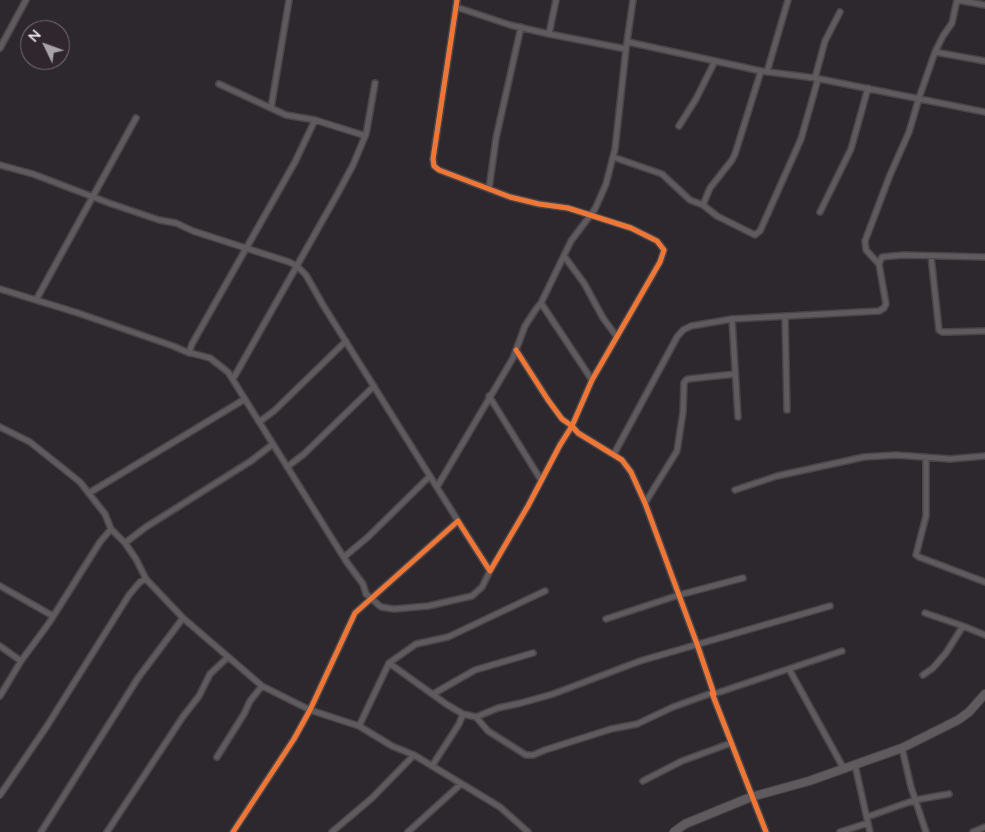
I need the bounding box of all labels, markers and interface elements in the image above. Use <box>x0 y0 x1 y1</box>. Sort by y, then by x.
north arrow <box>20 20 70 70</box>
text: N <box>24 26 44 45</box>

